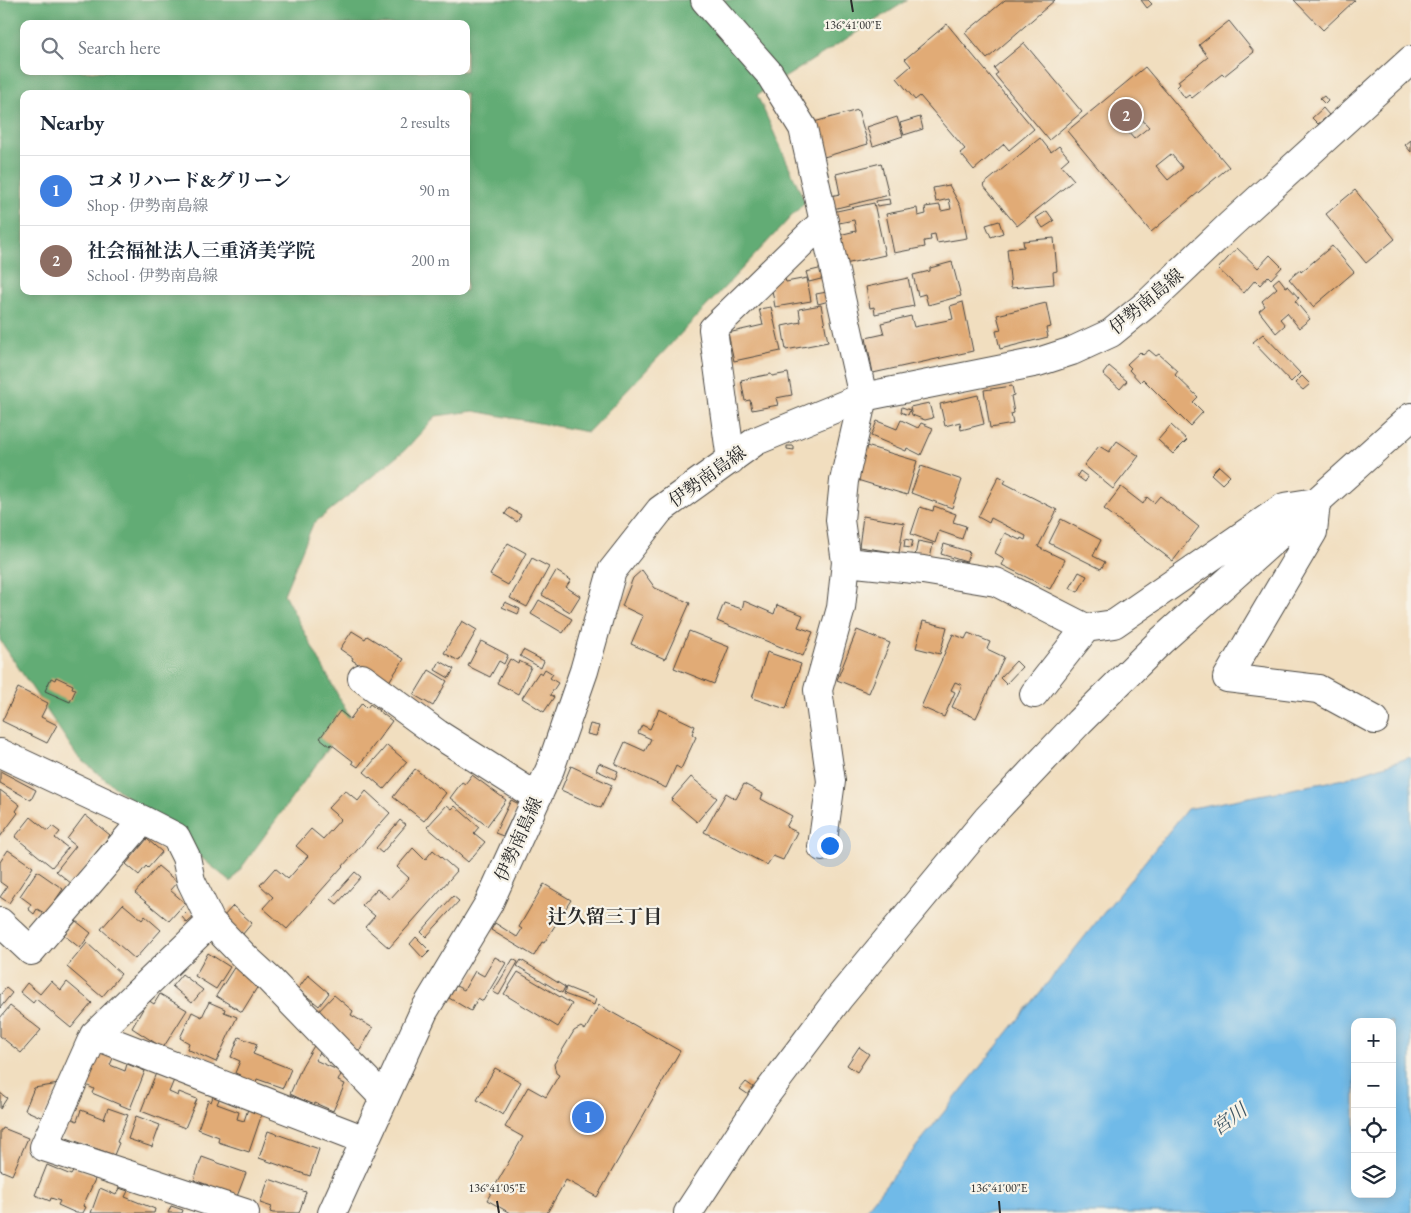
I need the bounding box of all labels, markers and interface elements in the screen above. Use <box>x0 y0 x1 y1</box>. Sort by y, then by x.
text: 136°41'00"E <box>825 17 882 33</box>
search box <box>20 20 470 75</box>
icon: search <box>38 34 66 62</box>
text: Search here <box>78 35 160 60</box>
pin: 2 <box>1110 96 1142 134</box>
text: Nearby <box>40 109 104 136</box>
text: 2 results <box>400 112 450 133</box>
text: コメリハード&グリーン <box>87 168 291 193</box>
text: 1 <box>52 180 60 201</box>
text: 90 m <box>419 180 450 201</box>
text: Shop · 伊勢南島線 <box>87 195 209 216</box>
text: 社会福祉法人三重済美学院 <box>87 238 315 263</box>
text: 2 <box>52 250 60 271</box>
text: 200 m <box>411 250 450 271</box>
street label: 伊勢南島線 <box>1104 263 1188 339</box>
text: School · 伊勢南島線 <box>87 265 218 286</box>
street label: 伊勢南島線 <box>664 440 750 512</box>
street label: 伊勢南島線 <box>489 793 547 885</box>
your location <box>817 833 843 859</box>
district label: 辻久留三丁目 <box>548 904 662 929</box>
map controls <box>1351 1018 1396 1198</box>
button: + <box>1351 1018 1396 1063</box>
button: − <box>1351 1063 1396 1108</box>
water label: 宮川 <box>1206 1096 1253 1140</box>
pin: 1 <box>572 1098 604 1136</box>
button: locate <box>1351 1108 1396 1153</box>
button: layers <box>1351 1153 1396 1198</box>
text: 136°41'05"E <box>469 1180 526 1196</box>
text: 136°41'00"E <box>971 1180 1028 1196</box>

